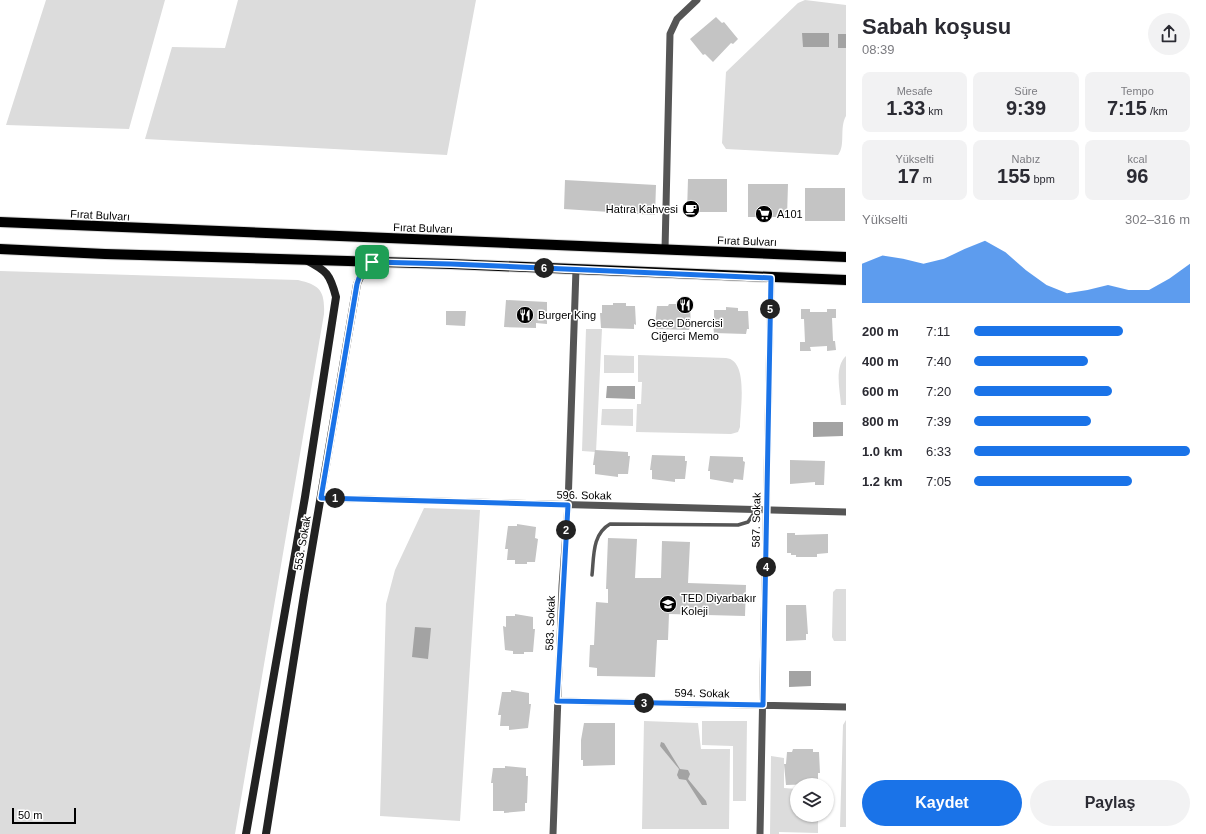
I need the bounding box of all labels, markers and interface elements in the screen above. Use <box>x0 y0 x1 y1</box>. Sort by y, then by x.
button: share <box>1148 13 1190 55</box>
text: Sabah koşusu <box>862 14 1011 39</box>
text: 08:39 <box>862 42 895 57</box>
text: Mesafe <box>897 85 933 97</box>
text: Süre <box>1014 85 1038 97</box>
text: Tempo <box>1121 85 1154 97</box>
text: 1.33 <box>886 97 925 119</box>
text: 9:39 <box>1006 97 1046 119</box>
text: 7:15 <box>1107 97 1147 119</box>
text: km <box>925 105 943 117</box>
text: /km <box>1147 105 1168 117</box>
text: Yükselti <box>895 153 934 165</box>
text: Nabız <box>1012 153 1040 165</box>
text: kcal <box>1128 153 1147 165</box>
text: 17 <box>897 165 920 187</box>
text: 155 <box>997 165 1030 187</box>
text: 96 <box>1126 165 1148 187</box>
text: m <box>920 173 932 185</box>
text: bpm <box>1030 173 1055 185</box>
cafe icon: Hatıra Kahvesi <box>681 199 701 219</box>
place label: Hatıra Kahvesi <box>606 203 678 215</box>
supermarket icon: A101 <box>754 204 774 224</box>
street label: Fırat Bulvarı <box>70 207 130 223</box>
place label: A101 <box>777 208 803 220</box>
text: Yükselti <box>862 212 908 227</box>
text: 302–316 m <box>1125 212 1190 227</box>
street label: Fırat Bulvarı <box>393 221 453 235</box>
street label: Fırat Bulvarı <box>717 234 777 248</box>
pin <box>355 245 389 279</box>
icon: arrive <box>361 251 383 273</box>
pin: 6 <box>534 258 554 278</box>
text: 6 <box>541 262 547 274</box>
restaurant icon: Gece Dönercisi Ciğerci Memo <box>675 295 695 315</box>
pin: 5 <box>760 299 780 319</box>
text: 5 <box>767 303 773 315</box>
restaurant icon: Burger King <box>515 305 535 325</box>
place label: Burger King <box>538 309 596 321</box>
place label: Gece Dönercisi Ciğerci Memo <box>647 317 723 342</box>
text: 200 m <box>862 324 899 339</box>
text: 7:11 <box>926 324 950 339</box>
text: 400 m <box>862 354 899 369</box>
text: 7:40 <box>926 354 951 369</box>
text: 600 m <box>862 384 899 399</box>
text: 7:20 <box>926 384 951 399</box>
text: 800 m <box>862 414 899 429</box>
text: 7:39 <box>926 414 951 429</box>
text: 1.0 km <box>862 444 902 459</box>
text: 6:33 <box>926 444 951 459</box>
text: 1.2 km <box>862 474 902 489</box>
text: 7:05 <box>926 474 951 489</box>
pin: 1 <box>325 488 345 508</box>
street label: 596. Sokak <box>556 489 612 501</box>
text: 1 <box>332 492 338 504</box>
street label: 587. Sokak <box>750 492 762 548</box>
street label: 553. Sokak <box>291 514 313 571</box>
pin: 2 <box>556 520 576 540</box>
text: 2 <box>563 524 569 536</box>
pin: 4 <box>756 557 776 577</box>
text: 4 <box>763 561 769 573</box>
place label: TED Diyarbakır Koleji <box>681 592 757 617</box>
school or university icon: TED Diyarbakır Koleji <box>658 594 678 614</box>
street label: 583. Sokak <box>543 595 557 651</box>
street label: 594. Sokak <box>674 687 730 699</box>
pin: 3 <box>634 693 654 713</box>
text: 3 <box>641 697 647 709</box>
map controls <box>790 778 834 822</box>
button: layers <box>790 778 834 822</box>
button: Kaydet <box>862 780 1022 826</box>
button: Paylaş <box>1030 780 1190 826</box>
scale bar <box>12 806 76 825</box>
text: 50 m <box>18 809 42 821</box>

